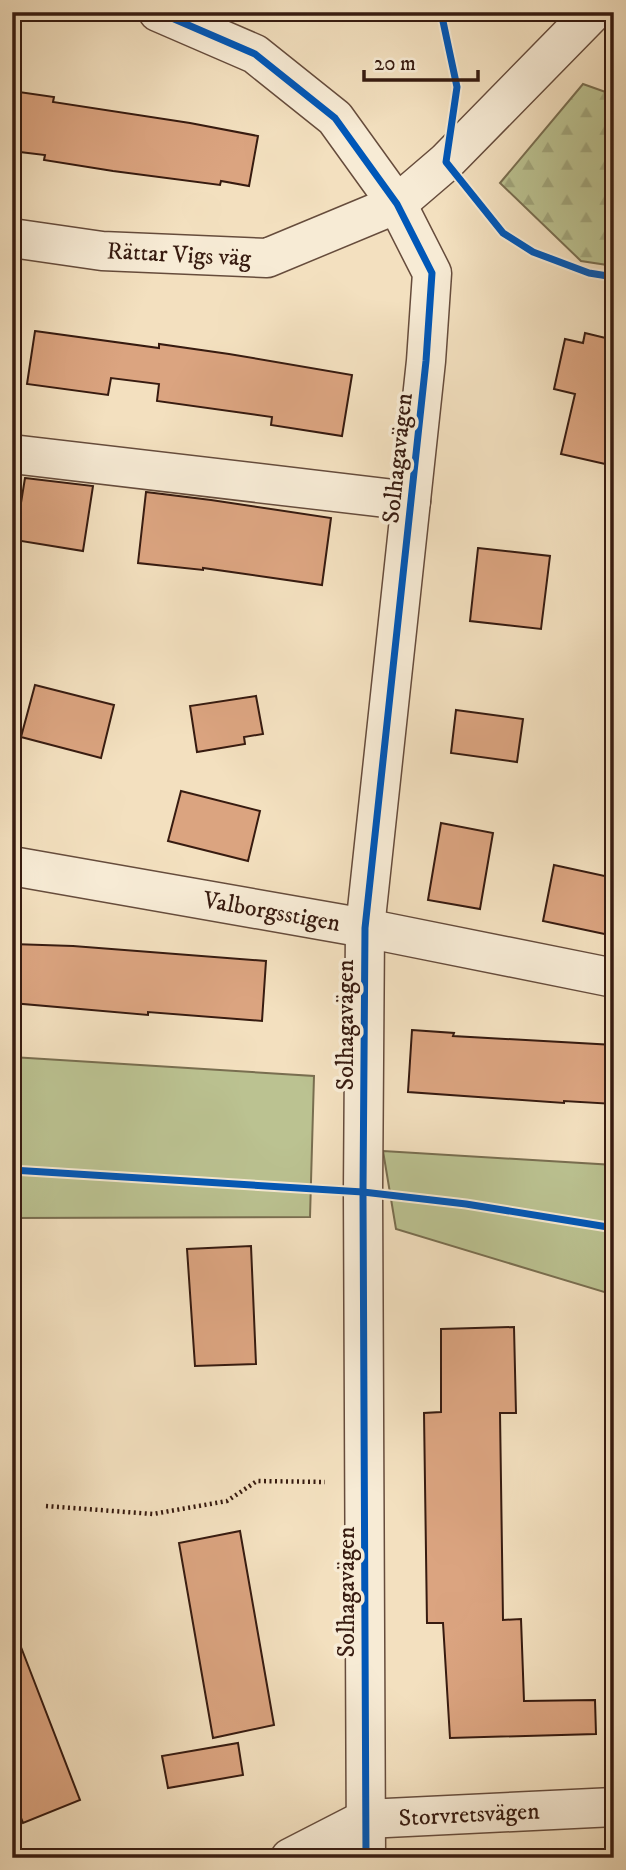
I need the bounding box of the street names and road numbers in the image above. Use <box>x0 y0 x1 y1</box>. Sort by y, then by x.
street label: Rättar Vigs väg <box>106 236 252 274</box>
street label: Solhagavägen <box>376 391 420 525</box>
street label: Valborgsstigen <box>200 885 343 939</box>
street label: Solhagavägen <box>331 959 361 1090</box>
street label: Solhagavägen <box>332 1526 362 1657</box>
street label: Storvretsvägen <box>398 1796 541 1834</box>

